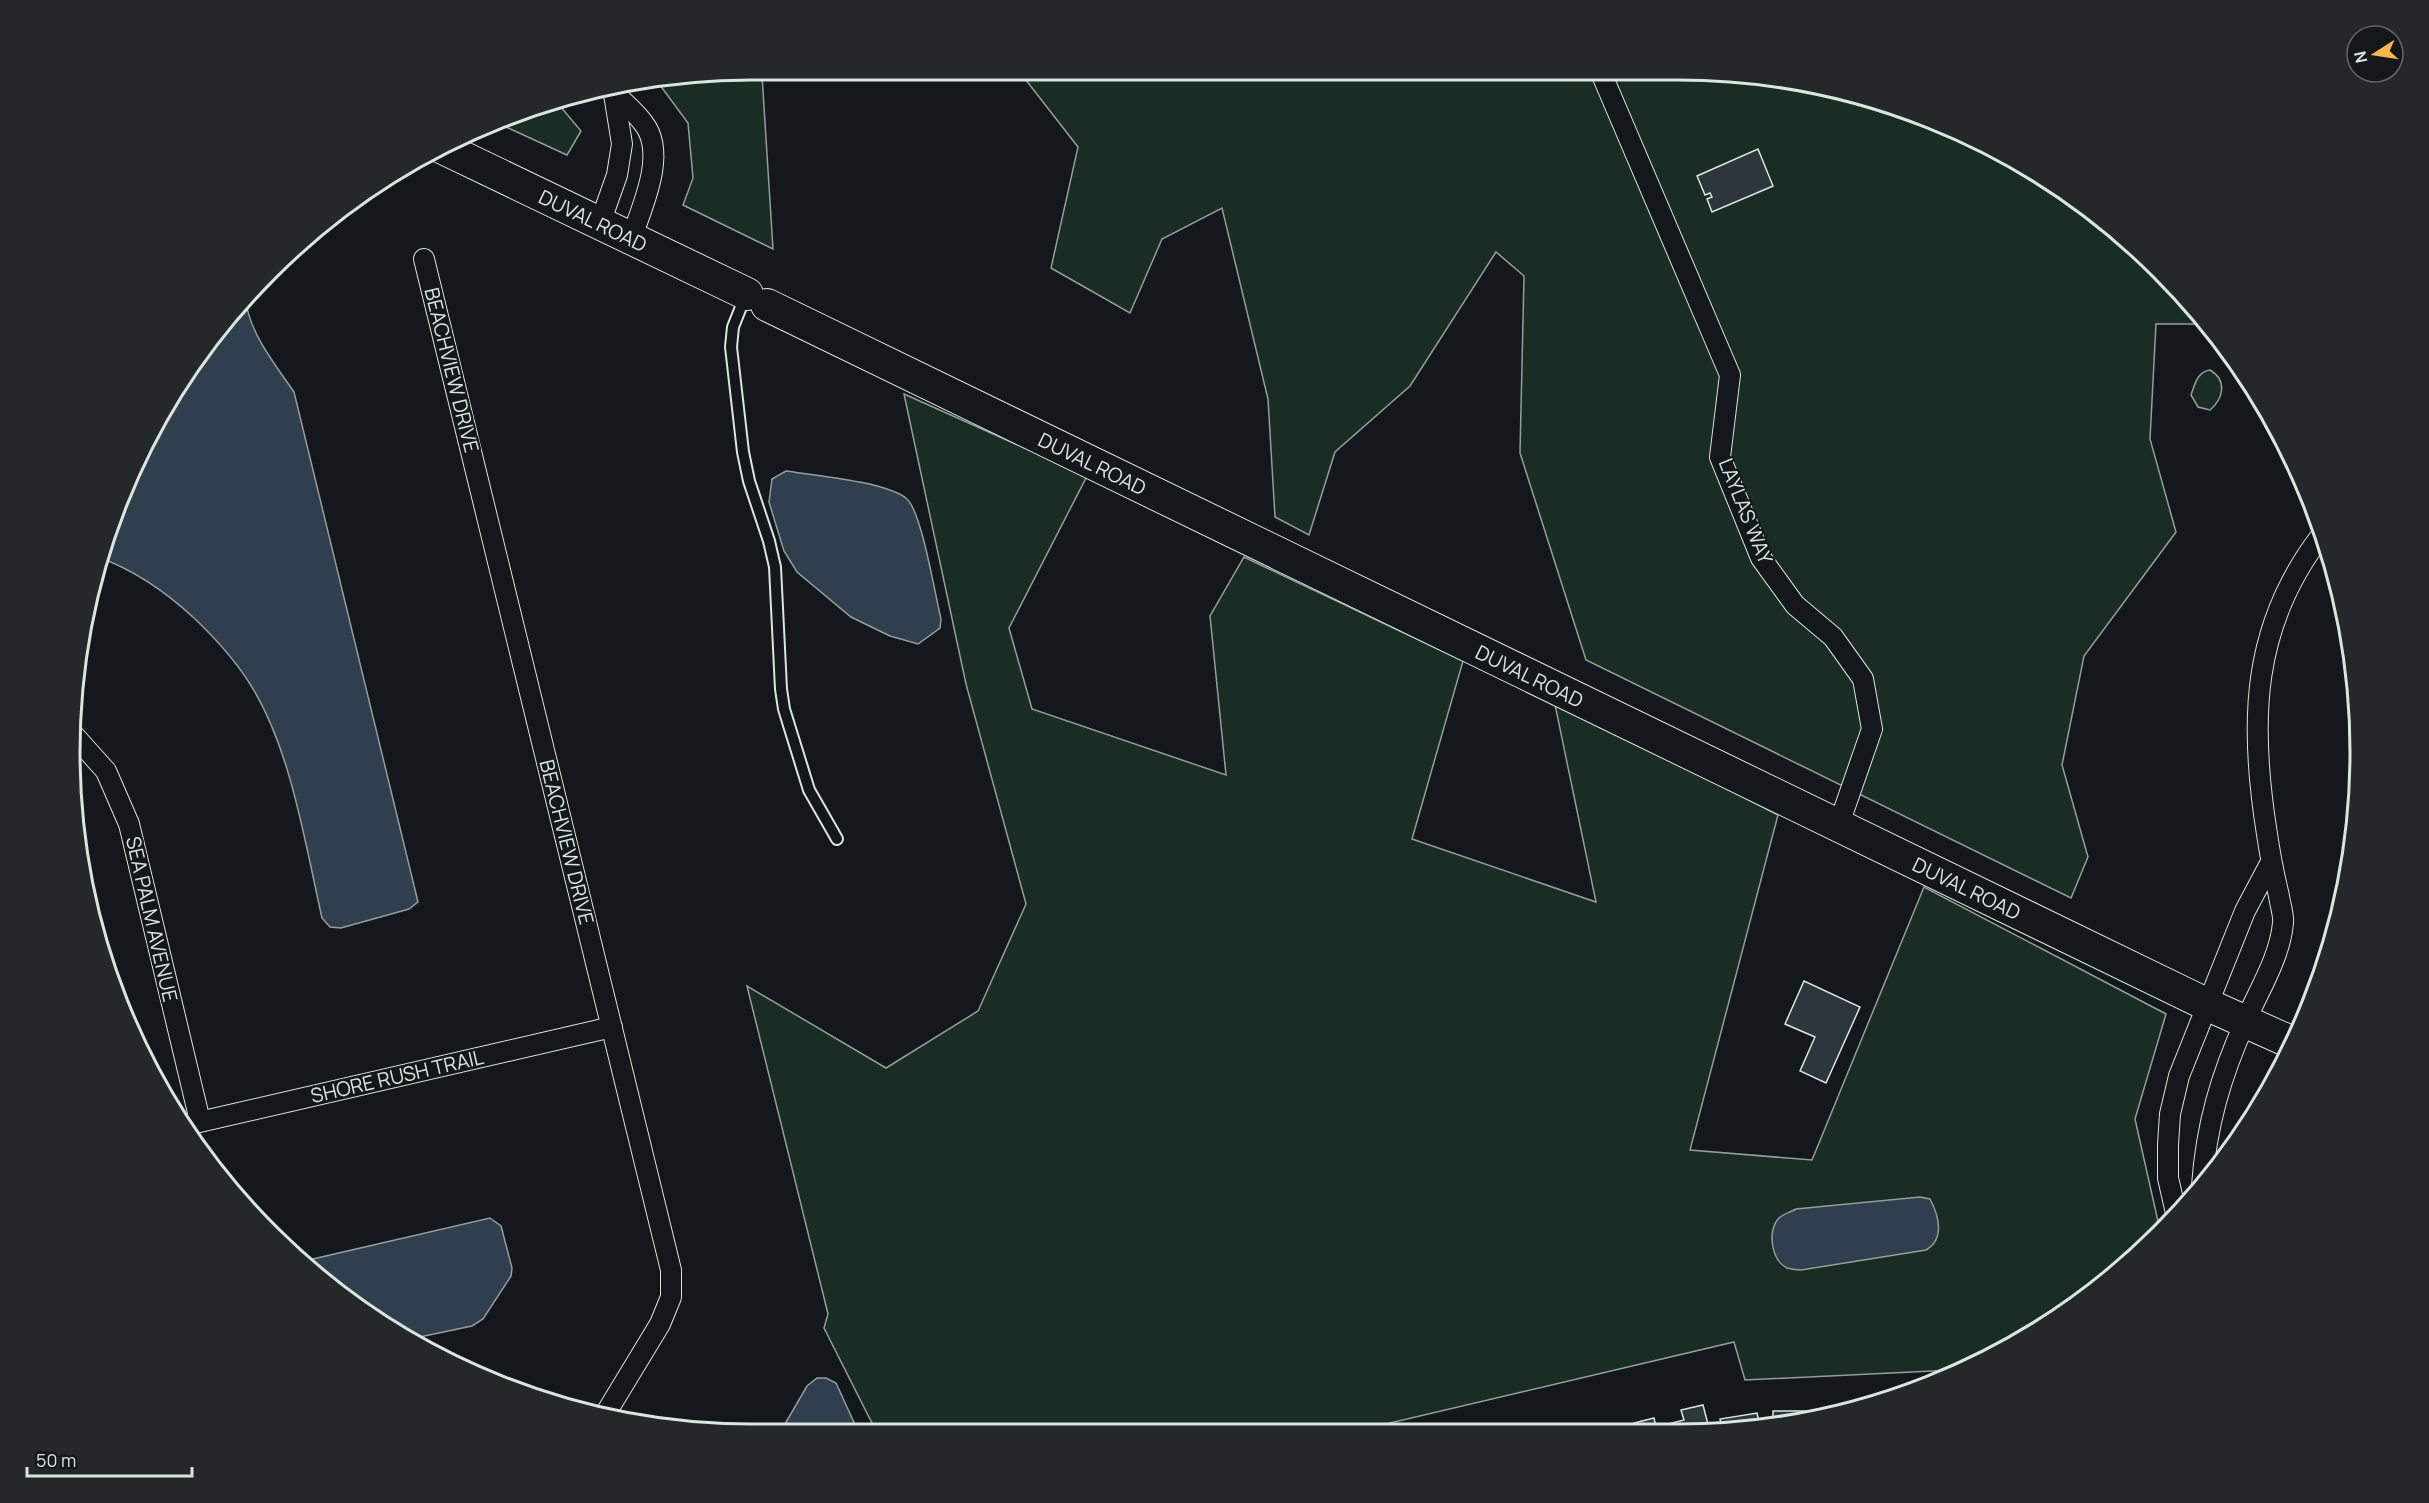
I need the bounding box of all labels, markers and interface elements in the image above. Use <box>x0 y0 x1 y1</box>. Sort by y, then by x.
north arrow <box>2345 24 2405 84</box>
text: N <box>2348 49 2372 65</box>
street label: DUVAL ROAD <box>535 183 652 258</box>
street label: BEACHVIEW DRIVE <box>418 285 486 455</box>
street label: DUVAL ROAD <box>1034 426 1151 501</box>
street label: LAYLAS WAY <box>1713 454 1780 569</box>
street label: DUVAL ROAD <box>1471 638 1588 713</box>
street label: BEACHVIEW DRIVE <box>533 757 601 927</box>
street label: SEA PALM AVENUE <box>120 834 184 1004</box>
street label: DUVAL ROAD <box>1908 850 2025 926</box>
street label: SHORE RUSH TRAIL <box>308 1043 486 1109</box>
scale bar <box>27 1440 192 1478</box>
text: 50 m <box>36 1448 76 1472</box>

